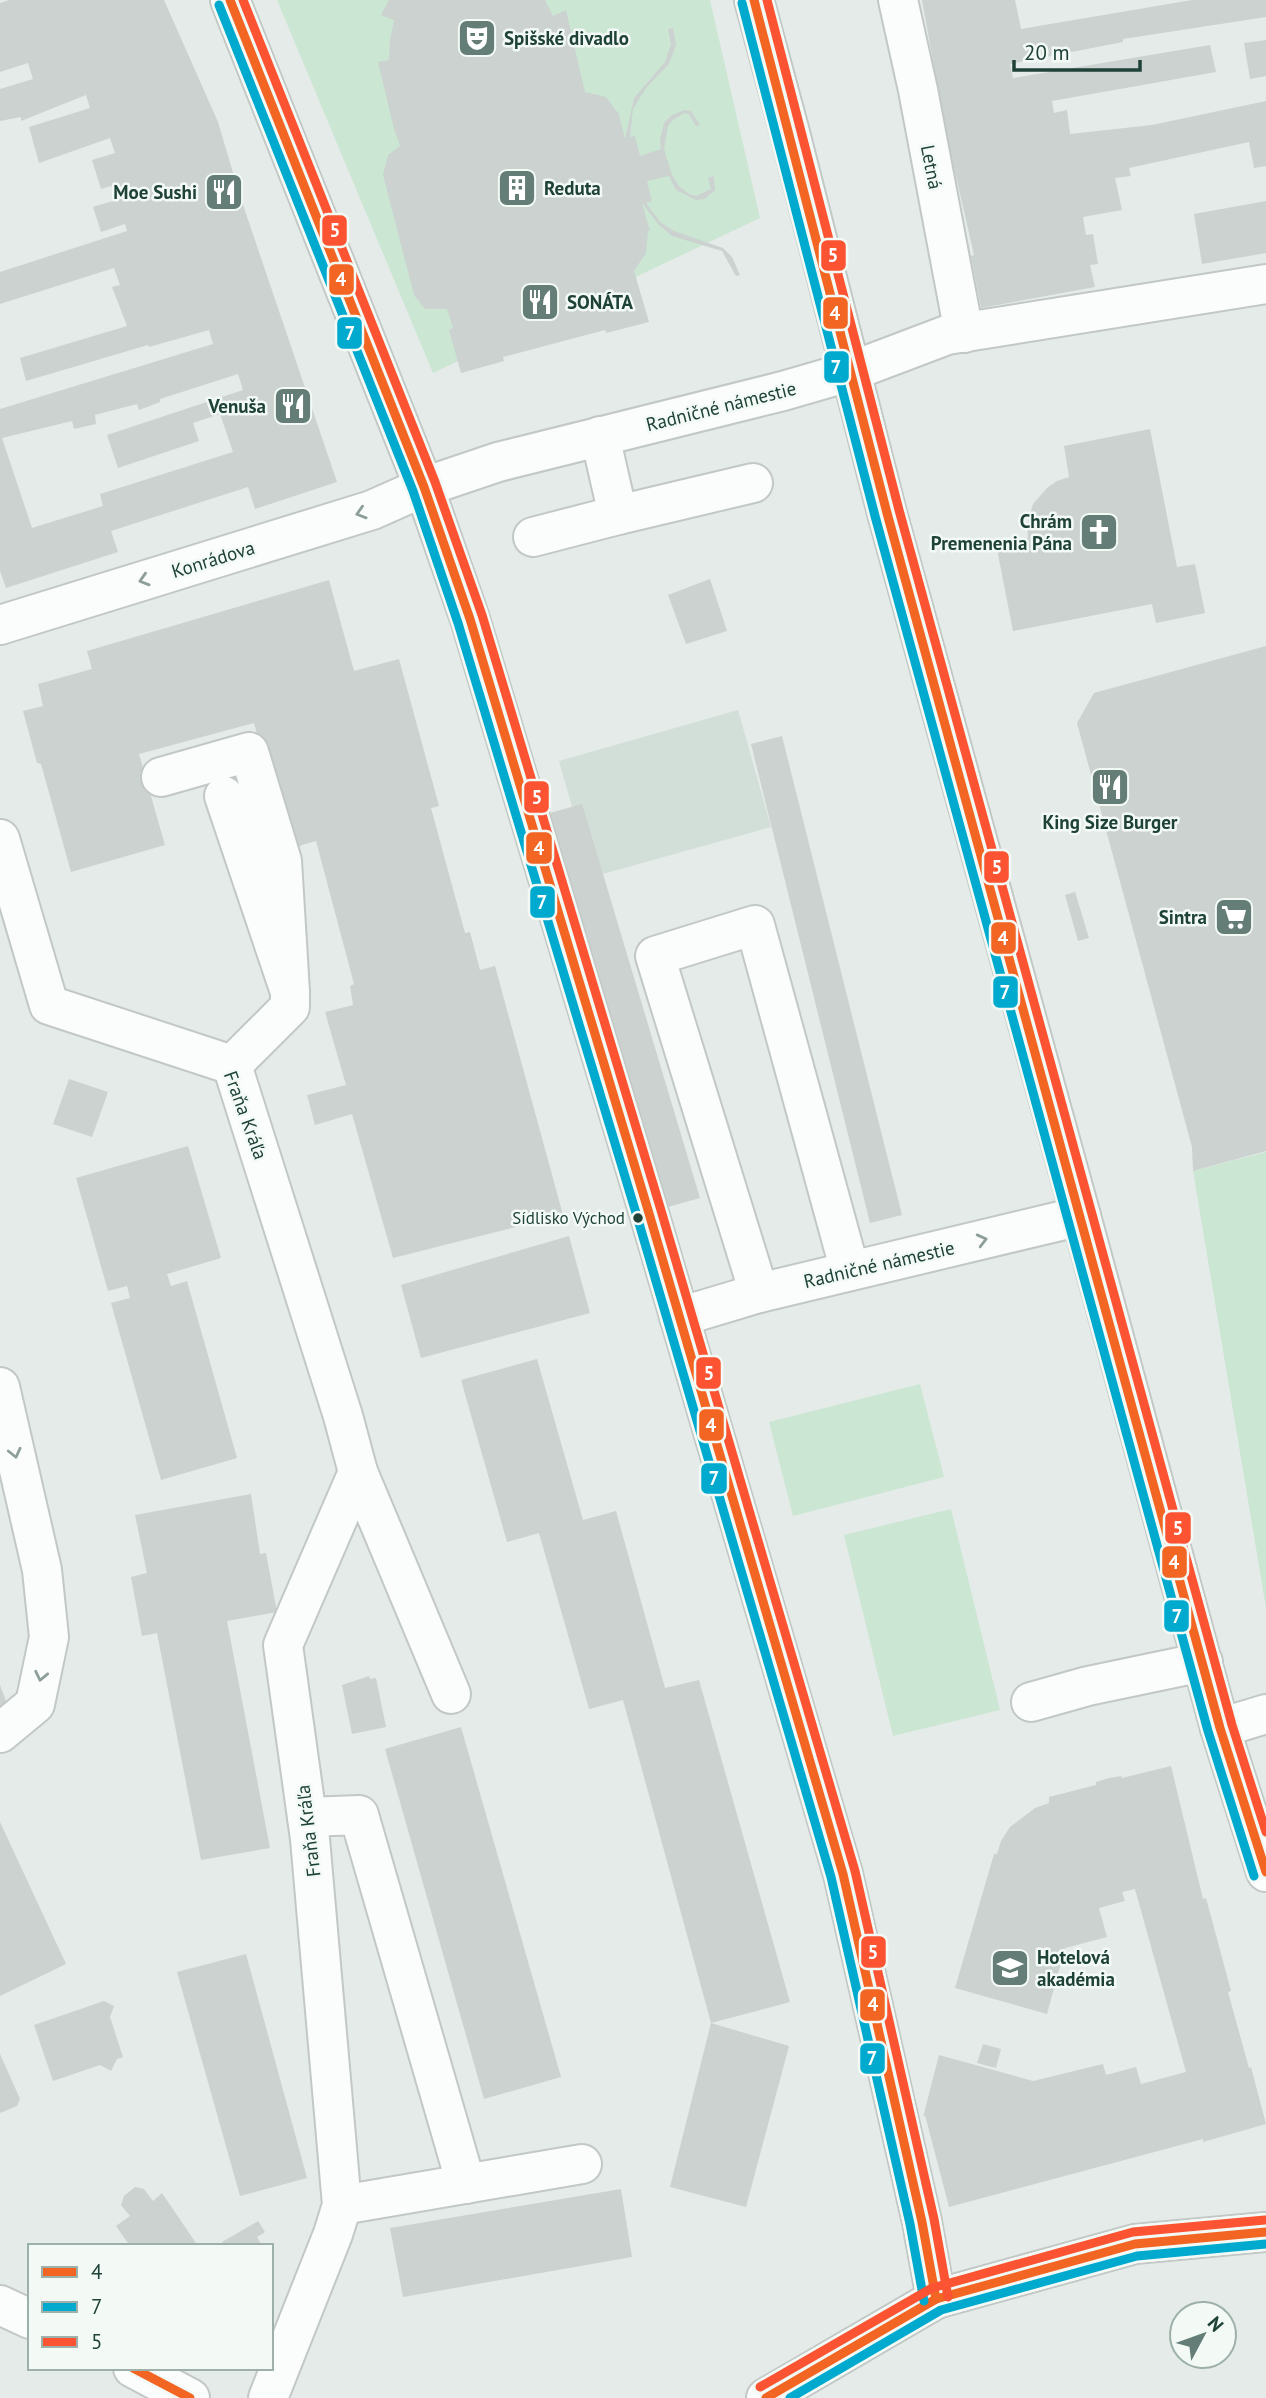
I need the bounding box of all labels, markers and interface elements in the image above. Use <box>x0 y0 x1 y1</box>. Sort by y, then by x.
theatre icon: Spišské divadlo <box>456 17 498 59</box>
place label: Spišské divadlo <box>504 26 629 50</box>
scale bar <box>1014 28 1140 72</box>
text: 20 m <box>1024 39 1070 66</box>
street label: Letná <box>916 143 948 191</box>
building icon: Reduta <box>496 167 538 209</box>
restaurant icon: Moe Sushi <box>203 171 245 213</box>
place label: Reduta <box>544 176 601 200</box>
place label: Moe Sushi <box>113 180 197 204</box>
line badge: 5 <box>321 214 348 247</box>
text: 5 <box>330 218 340 242</box>
line badge: 5 <box>820 239 847 272</box>
text: 5 <box>828 243 838 267</box>
line badge: 4 <box>328 263 355 296</box>
text: 4 <box>336 267 347 291</box>
restaurant icon: SONÁTA <box>519 281 561 323</box>
place label: SONÁTA <box>567 290 634 314</box>
line badge: 4 <box>822 296 849 330</box>
text: 4 <box>830 301 841 325</box>
line badge: 7 <box>336 316 363 350</box>
text: 7 <box>345 321 355 345</box>
line badge: 7 <box>823 350 850 384</box>
text: 7 <box>831 355 841 379</box>
street label: Radničné námestie <box>643 376 799 436</box>
restaurant icon: Venuša <box>272 385 314 427</box>
place label: Venuša <box>207 394 266 418</box>
one-way arrow <box>356 505 368 519</box>
place label: Chrám Premenenia Pána <box>931 509 1072 555</box>
church icon: Chrám Premenenia Pána <box>1078 511 1120 553</box>
street label: Konrádova <box>168 535 258 583</box>
one-way arrow <box>138 572 150 587</box>
restaurant icon: King Size Burger <box>1089 766 1131 808</box>
line badge: 5 <box>523 780 550 814</box>
text: 5 <box>532 785 542 809</box>
place label: King Size Burger <box>1042 810 1178 834</box>
line badge: 4 <box>525 831 553 865</box>
text: 4 <box>534 836 545 860</box>
line badge: 5 <box>983 850 1010 884</box>
text: 5 <box>992 855 1002 879</box>
line badge: 7 <box>529 885 556 919</box>
text: 7 <box>537 890 547 914</box>
supermarket icon: Sintra <box>1213 896 1255 938</box>
place label: Sintra <box>1159 905 1207 929</box>
line badge: 4 <box>990 921 1017 955</box>
text: 4 <box>998 926 1009 950</box>
line badge: 7 <box>992 975 1019 1009</box>
text: 7 <box>1000 980 1010 1004</box>
street label: Fraňa Kráľa <box>219 1067 273 1163</box>
place label: Sídlisko Východ <box>512 1207 625 1229</box>
marker: Sídlisko Východ <box>631 1211 645 1225</box>
one-way arrow <box>976 1234 988 1248</box>
street label: Radničné námestie <box>801 1235 957 1293</box>
line badge: 5 <box>695 1356 722 1390</box>
text: 5 <box>704 1361 714 1385</box>
line badge: 4 <box>698 1408 725 1442</box>
text: 4 <box>706 1413 717 1437</box>
one-way arrow <box>7 1447 21 1459</box>
line badge: 7 <box>700 1462 728 1495</box>
text: 7 <box>709 1466 719 1490</box>
line badge: 5 <box>1164 1511 1192 1545</box>
text: 5 <box>1173 1516 1183 1540</box>
line badge: 4 <box>1161 1545 1188 1579</box>
text: 4 <box>1169 1550 1180 1574</box>
line badge: 7 <box>1163 1599 1190 1633</box>
text: 7 <box>1172 1604 1182 1628</box>
one-way arrow <box>34 1670 49 1682</box>
street label: Fraňa Kráľa <box>290 1784 326 1878</box>
line badge: 5 <box>860 1935 887 1969</box>
text: 5 <box>868 1940 878 1964</box>
place label: Hotelová akadémia <box>1037 1945 1115 1991</box>
school or university icon: Hotelová akadémia <box>989 1947 1031 1989</box>
line badge: 4 <box>859 1988 886 2022</box>
text: 4 <box>868 1992 879 2016</box>
line badge: 7 <box>859 2042 886 2075</box>
text: 7 <box>867 2046 877 2070</box>
legend <box>28 2244 273 2370</box>
text: 4 <box>91 2258 102 2285</box>
text: 7 <box>91 2293 102 2320</box>
north arrow <box>1168 2300 1238 2370</box>
text: N <box>1203 2311 1229 2336</box>
text: 5 <box>91 2328 102 2355</box>

